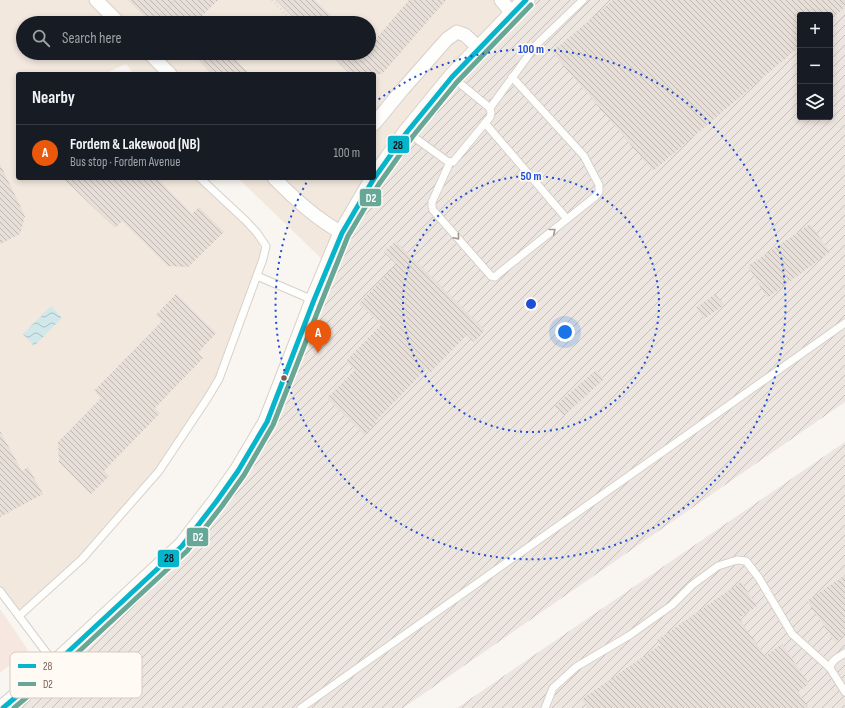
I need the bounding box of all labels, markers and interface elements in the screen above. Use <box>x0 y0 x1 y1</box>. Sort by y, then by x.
map controls <box>797 12 833 120</box>
button: + <box>797 12 833 48</box>
search box <box>16 16 376 60</box>
icon: search <box>30 27 52 49</box>
text: Search here <box>62 29 122 48</box>
text: 100 m <box>518 42 544 57</box>
button: − <box>797 48 833 84</box>
button: layers <box>797 84 833 120</box>
text: Nearby <box>32 88 75 108</box>
text: Fordem & Lakewood (NB) <box>70 135 200 154</box>
line badge: 28 <box>387 135 410 154</box>
text: 28 <box>393 139 403 152</box>
text: A <box>42 145 48 161</box>
text: 100 m <box>333 145 360 161</box>
text: Bus stop · Fordem Avenue <box>70 154 181 170</box>
text: 50 m <box>521 169 541 184</box>
line badge: D2 <box>359 188 382 207</box>
text: D2 <box>366 192 376 205</box>
one-way arrow <box>548 228 555 235</box>
one-way arrow <box>452 232 459 239</box>
centre of rings <box>524 297 538 311</box>
pin: A <box>305 320 331 353</box>
your location <box>555 322 575 342</box>
unlabelled marker <box>279 373 289 383</box>
line badge: D2 <box>186 527 209 547</box>
text: D2 <box>193 531 203 544</box>
line badge: 28 <box>157 549 180 568</box>
text: 28 <box>164 552 174 565</box>
legend <box>10 652 142 698</box>
text: 28 <box>43 660 53 673</box>
text: D2 <box>43 678 53 691</box>

